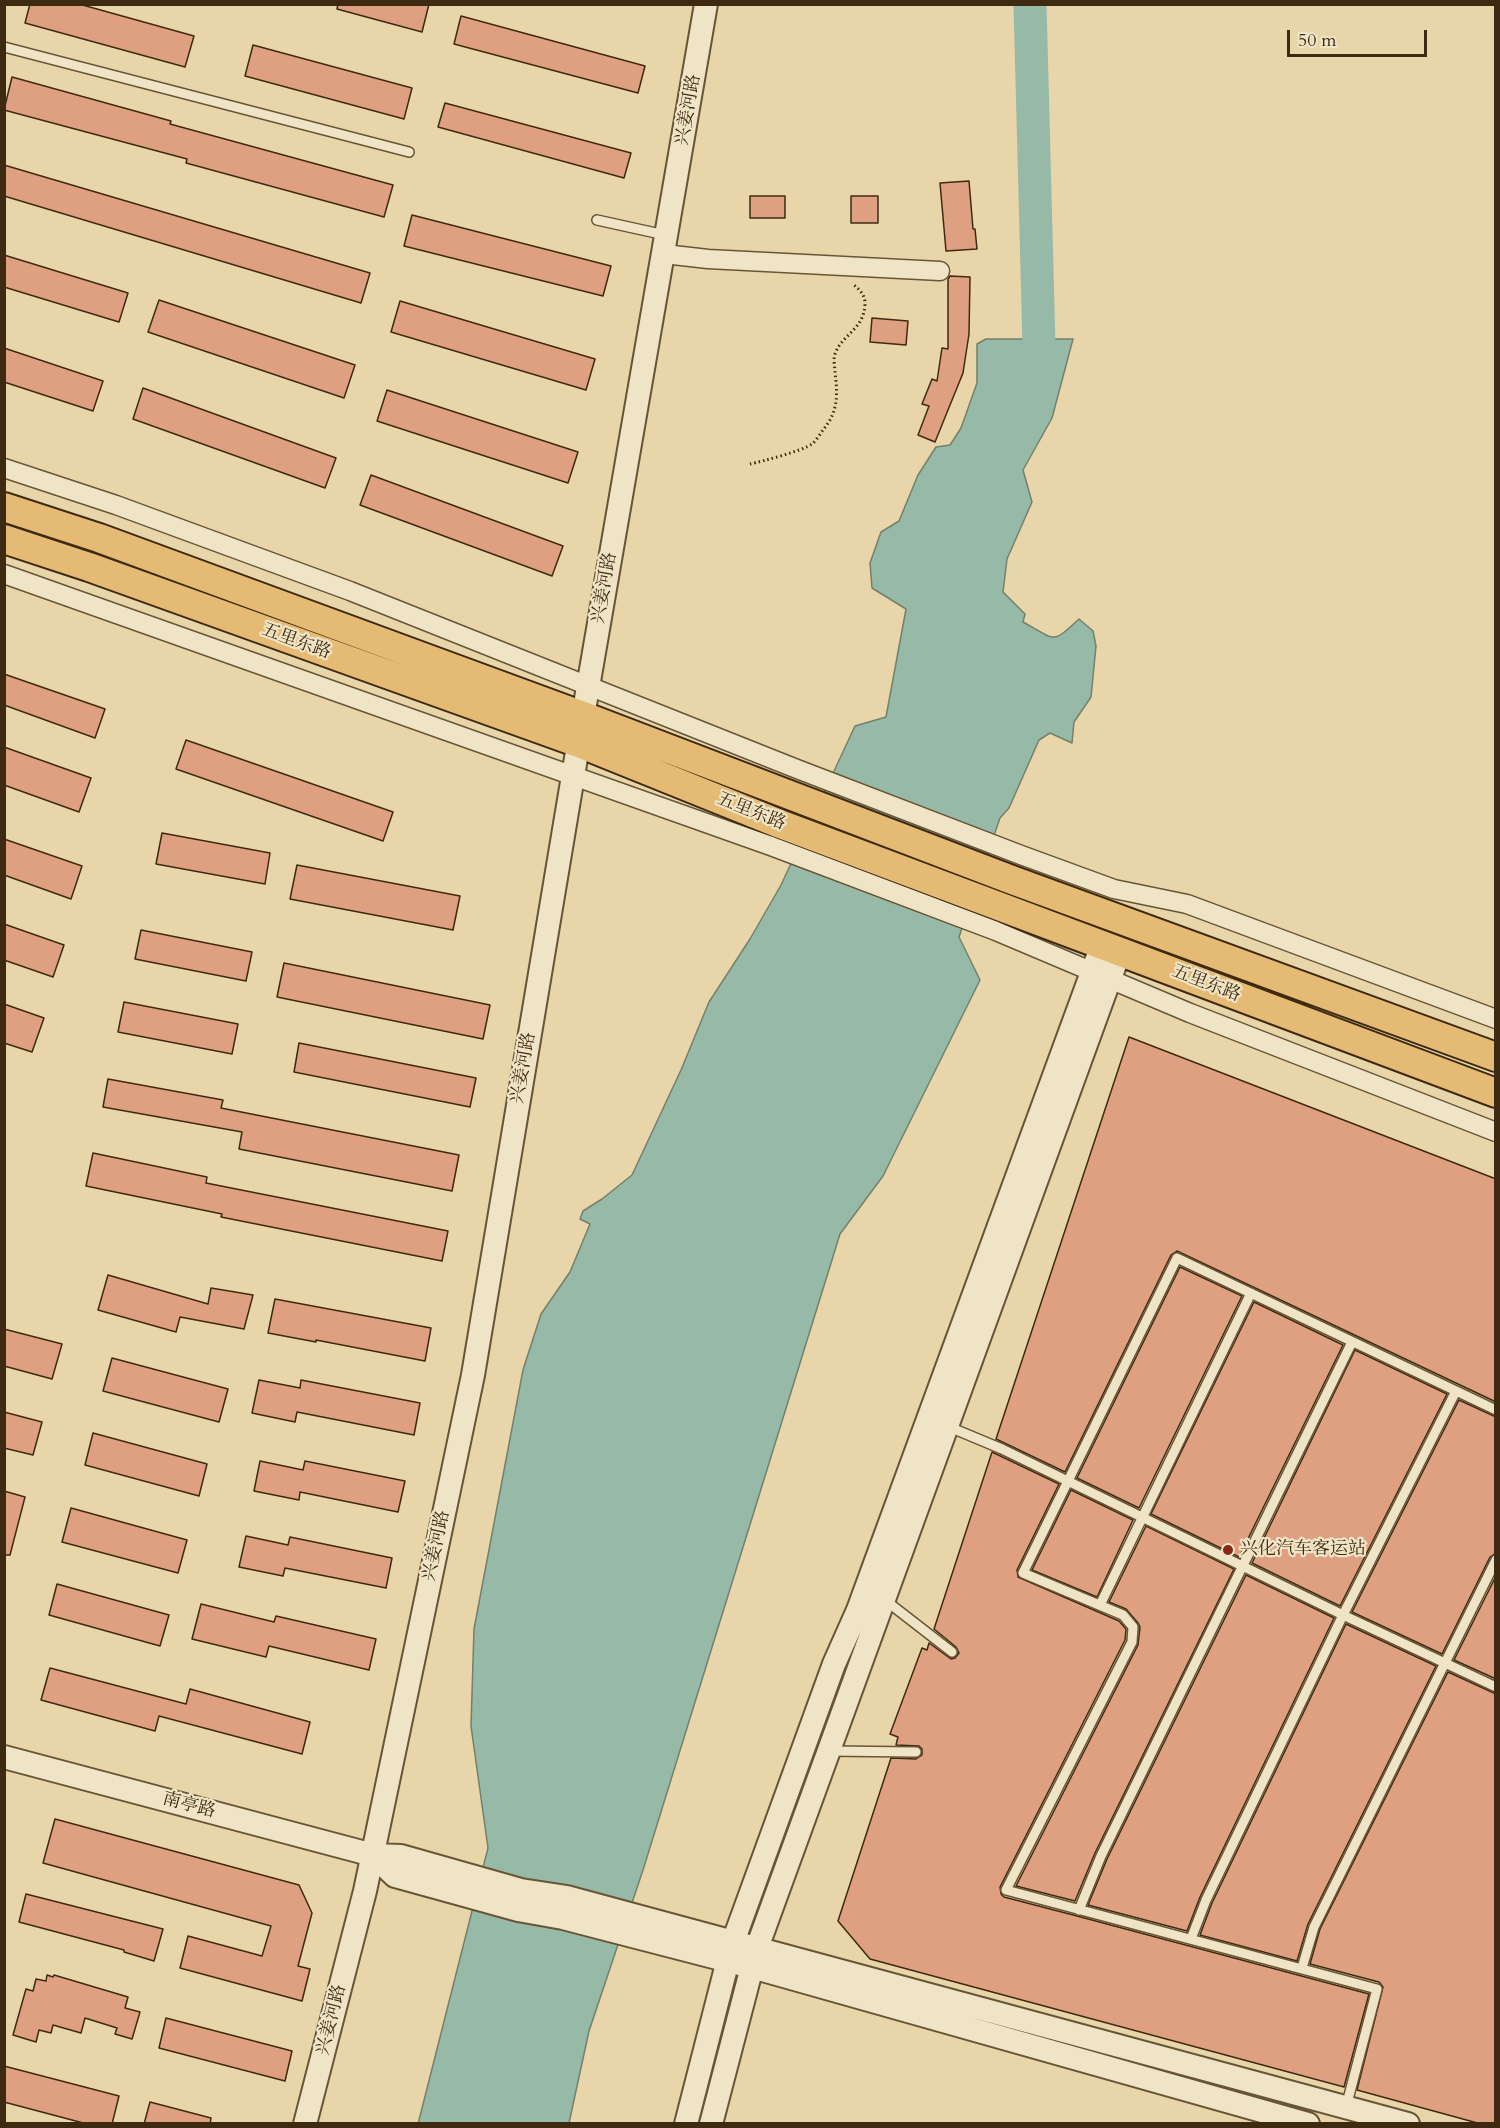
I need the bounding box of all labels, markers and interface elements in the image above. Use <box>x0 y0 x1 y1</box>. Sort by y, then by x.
scale bar <box>1290 18 1430 56</box>
text: 50 m <box>1298 28 1337 53</box>
street label: 兴姜河路 <box>672 73 706 147</box>
street label: 兴姜河路 <box>588 551 622 625</box>
street label: 五里东路 <box>258 620 334 664</box>
street label: 五里东路 <box>714 789 788 835</box>
street label: 五里东路 <box>1169 961 1243 1007</box>
street label: 兴姜河路 <box>507 1031 541 1105</box>
street label: 兴姜河路 <box>419 1509 455 1583</box>
place label: 兴化汽车客运站 <box>1240 1539 1366 1561</box>
marker: 兴化汽车客运站 <box>1221 1543 1235 1557</box>
street label: 南亭路 <box>160 1789 218 1823</box>
street label: 兴姜河路 <box>313 1982 351 2058</box>

